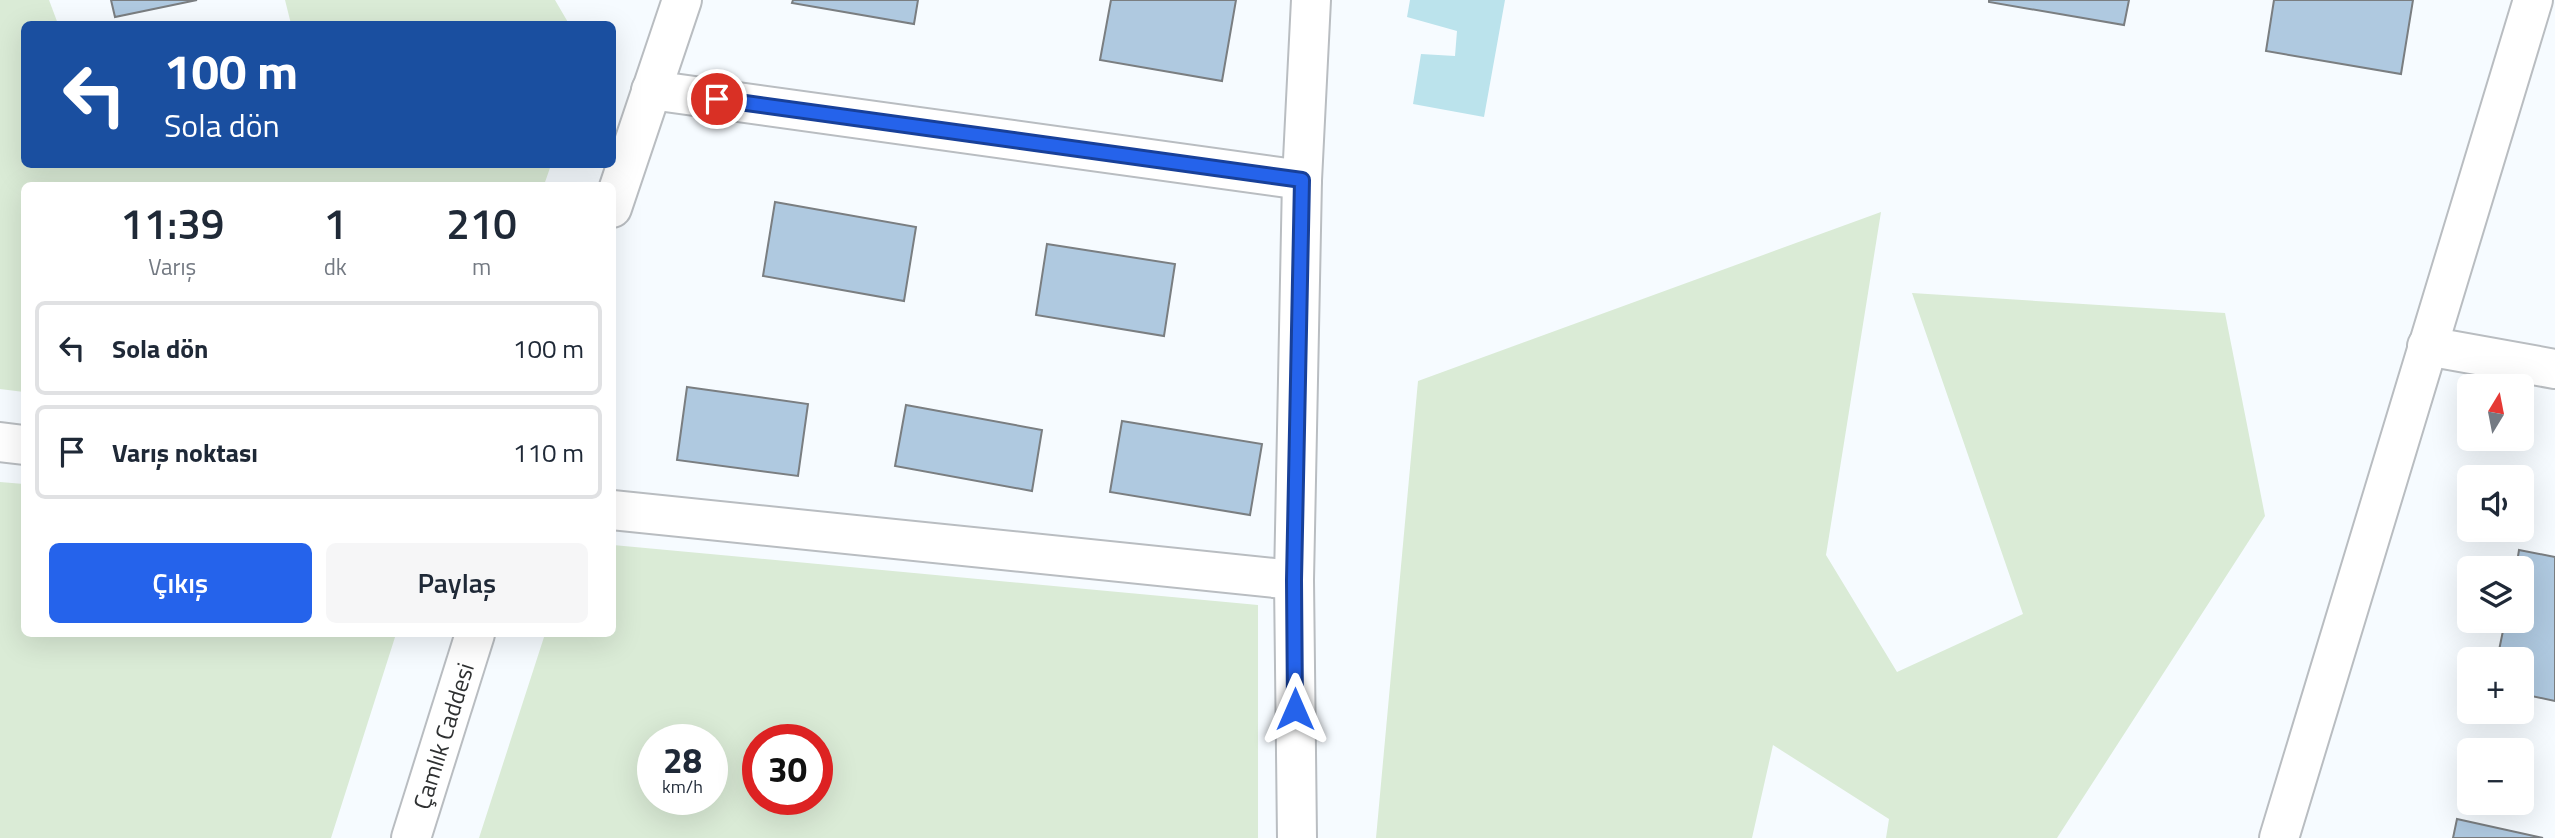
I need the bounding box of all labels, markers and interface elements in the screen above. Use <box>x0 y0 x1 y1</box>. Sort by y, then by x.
text: 100 m <box>164 33 298 108</box>
icon: left <box>49 49 140 140</box>
pin <box>687 69 747 129</box>
icon: arrive <box>698 80 736 118</box>
text: Sola dön <box>164 101 280 149</box>
text: 11:39 <box>120 191 224 255</box>
text: 1 <box>324 191 347 255</box>
text: 210 <box>446 191 517 255</box>
text: Varış <box>148 249 196 284</box>
text: dk <box>324 249 347 284</box>
text: m <box>472 249 491 284</box>
icon: left <box>53 329 91 367</box>
text: Sola dön <box>112 329 209 368</box>
text: 100 m <box>513 329 584 368</box>
north arrow <box>2457 374 2534 452</box>
map controls <box>2457 374 2534 815</box>
icon: arrive <box>53 433 91 471</box>
text: Varış noktası <box>112 433 258 472</box>
text: 110 m <box>513 433 584 472</box>
button: sound <box>2457 465 2534 542</box>
button: Çıkış <box>49 543 312 623</box>
button: Paylaş <box>326 543 588 623</box>
button: layers <box>2457 556 2534 633</box>
button: + <box>2457 647 2534 724</box>
street label: Çamlık Caddesi <box>403 658 483 814</box>
position arrow <box>1258 672 1332 746</box>
speed limit sign: 30 <box>742 724 833 815</box>
text: 28 <box>663 733 702 787</box>
button: − <box>2457 738 2534 815</box>
text: km/h <box>662 773 703 800</box>

